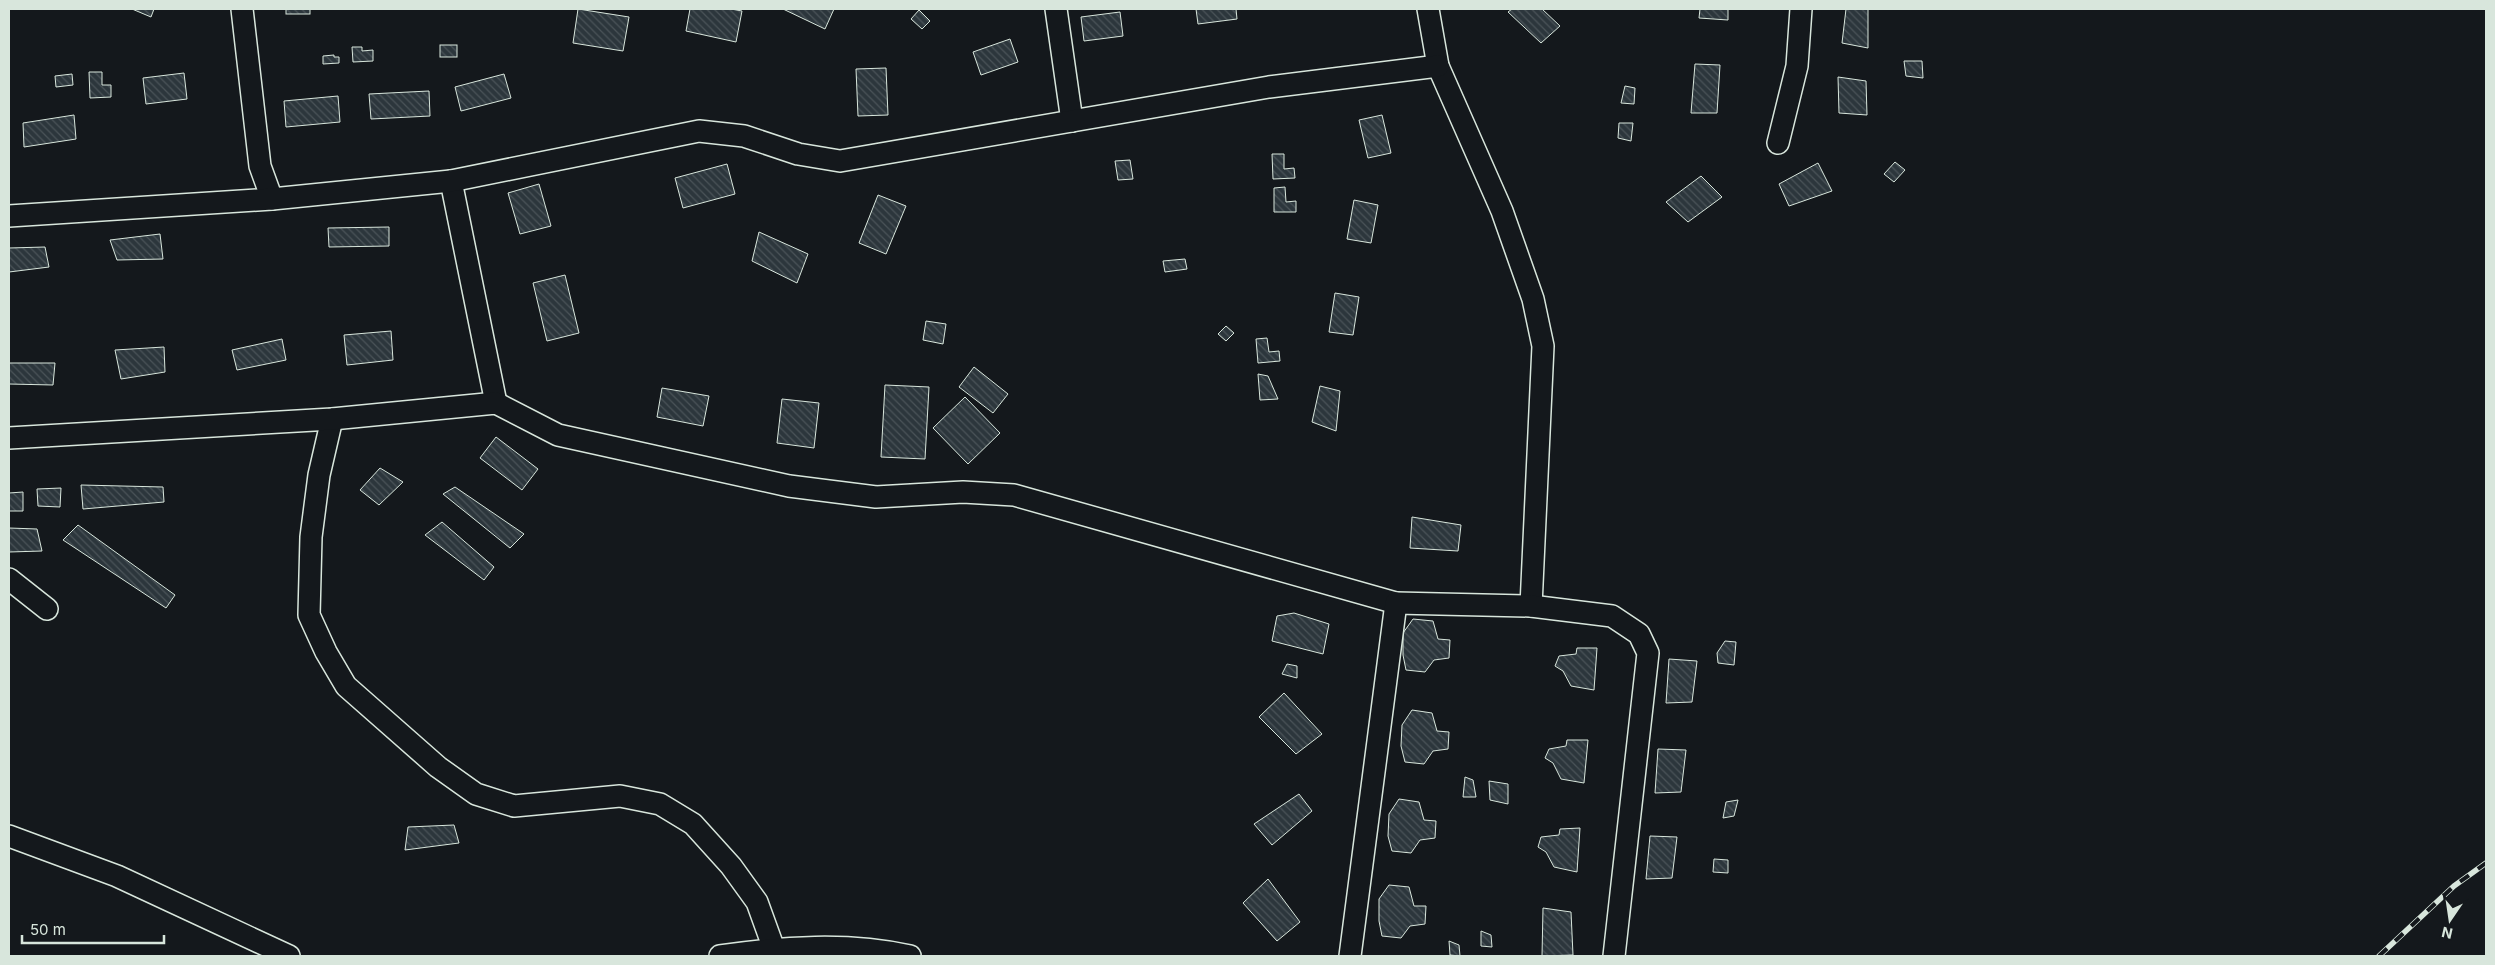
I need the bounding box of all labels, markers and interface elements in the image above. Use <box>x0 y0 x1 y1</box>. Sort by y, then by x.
north arrow <box>2425 895 2475 945</box>
scale bar <box>22 912 165 944</box>
text: 50 m <box>30 920 66 939</box>
text: N <box>2440 924 2454 943</box>

